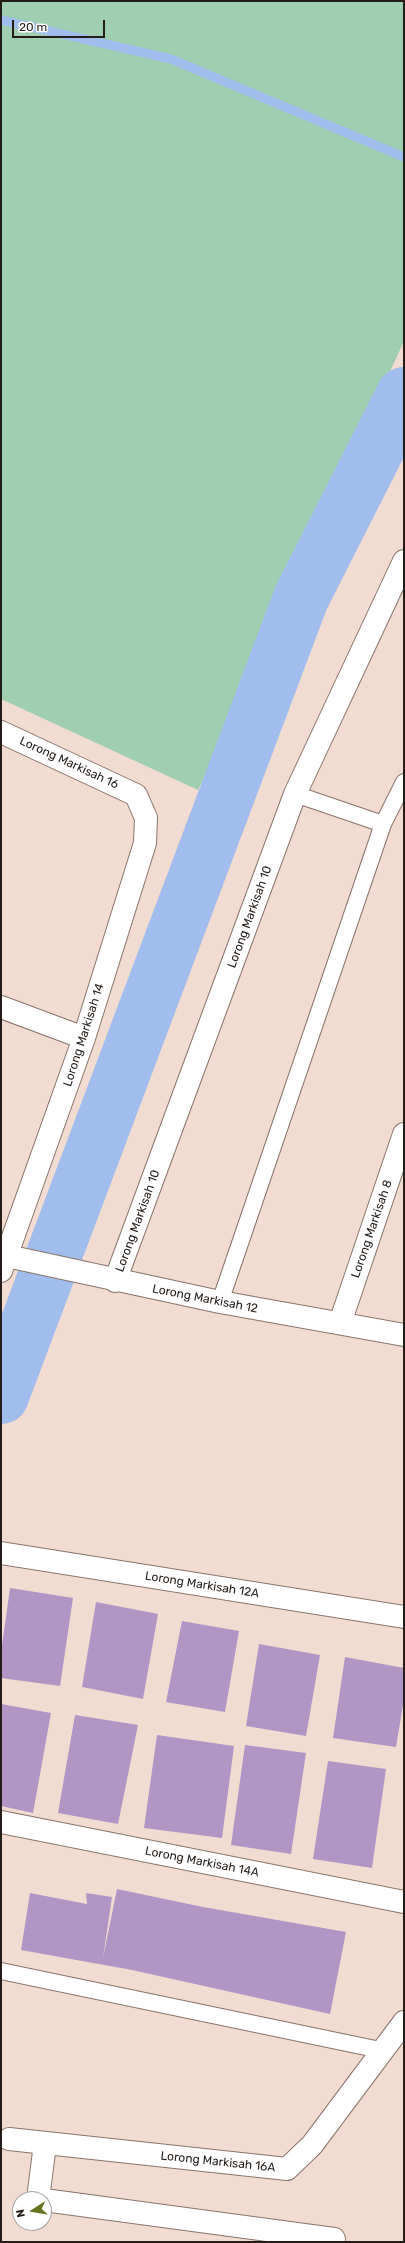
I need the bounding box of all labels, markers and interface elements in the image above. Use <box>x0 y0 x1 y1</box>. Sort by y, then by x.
scale bar <box>14 12 107 38</box>
text: 20 m <box>19 20 47 34</box>
street label: Lorong Markisah 16 <box>17 734 121 792</box>
street label: Lorong Markisah 10 <box>225 864 275 970</box>
street label: Lorong Markisah 14 <box>61 982 107 1088</box>
street label: Lorong Markisah 10 <box>113 1168 163 1274</box>
street label: Lorong Markisah 8 <box>348 1178 396 1280</box>
street label: Lorong Markisah 12 <box>151 1282 259 1316</box>
street label: Lorong Markisah 12A <box>144 1569 260 1601</box>
street label: Lorong Markisah 14A <box>144 1844 260 1880</box>
street label: Lorong Markisah 16A <box>160 2149 276 2175</box>
north arrow <box>12 2191 52 2231</box>
text: N <box>14 2208 28 2219</box>

